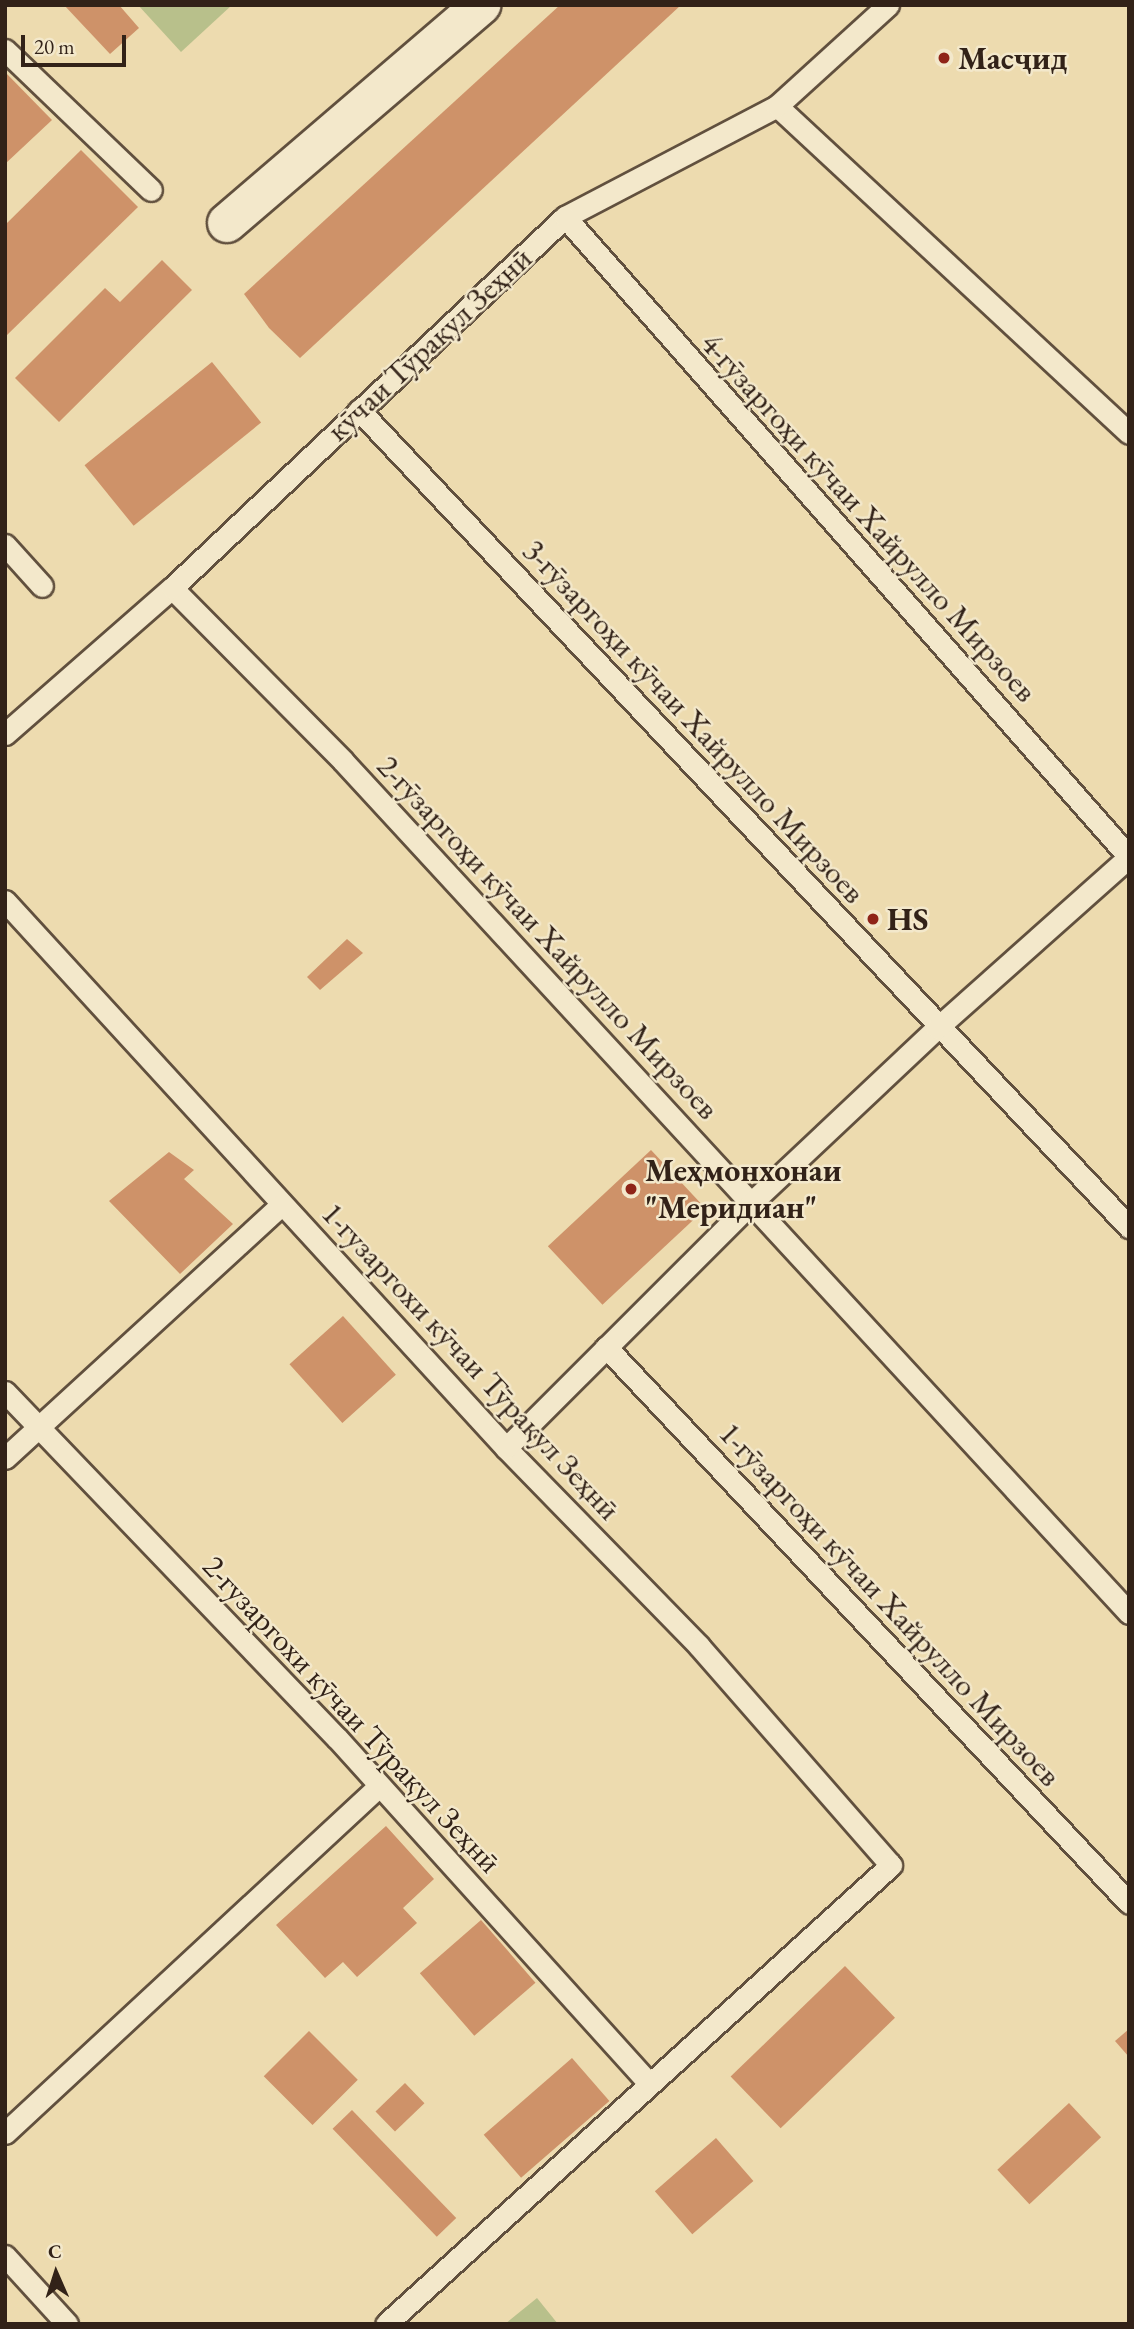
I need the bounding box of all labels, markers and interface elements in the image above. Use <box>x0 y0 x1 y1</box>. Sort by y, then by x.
scale bar <box>24 21 130 65</box>
text: 20 m <box>34 33 75 60</box>
place label: Масҷид <box>958 39 1068 77</box>
marker: Масҷид <box>936 50 952 66</box>
street label: кӯчаи Тӯрақул Зеҳнӣ <box>318 239 540 449</box>
street label: 4-гӯзаргоҳи кӯчаи Хайрулло Мирзоев <box>693 324 1045 710</box>
street label: 3-гӯзаргоҳи кӯчаи Хайрулло Мирзоев <box>515 531 873 911</box>
street label: 2-гӯзаргоҳи кӯчаи Хайрулло Мирзоев <box>369 747 727 1127</box>
place label: HS <box>887 900 928 938</box>
marker: HS <box>865 911 881 927</box>
place label: Меҳмонхонаи "Меридиан" <box>645 1152 842 1227</box>
marker: Меҳмонхонаи "Меридиан" <box>623 1181 639 1197</box>
street label: 1-гузаргохи кӯчаи Тӯрақул Зеҳнӣ <box>314 1194 628 1528</box>
street label: 1-гӯзаргоҳи кӯчаи Хайрулло Мирзоев <box>711 1414 1069 1794</box>
street label: 2-гузаргохи кӯчаи Тӯрақул Зеҳнӣ <box>195 1547 509 1881</box>
north arrow <box>21 2238 91 2308</box>
text: С <box>47 2239 62 2264</box>

